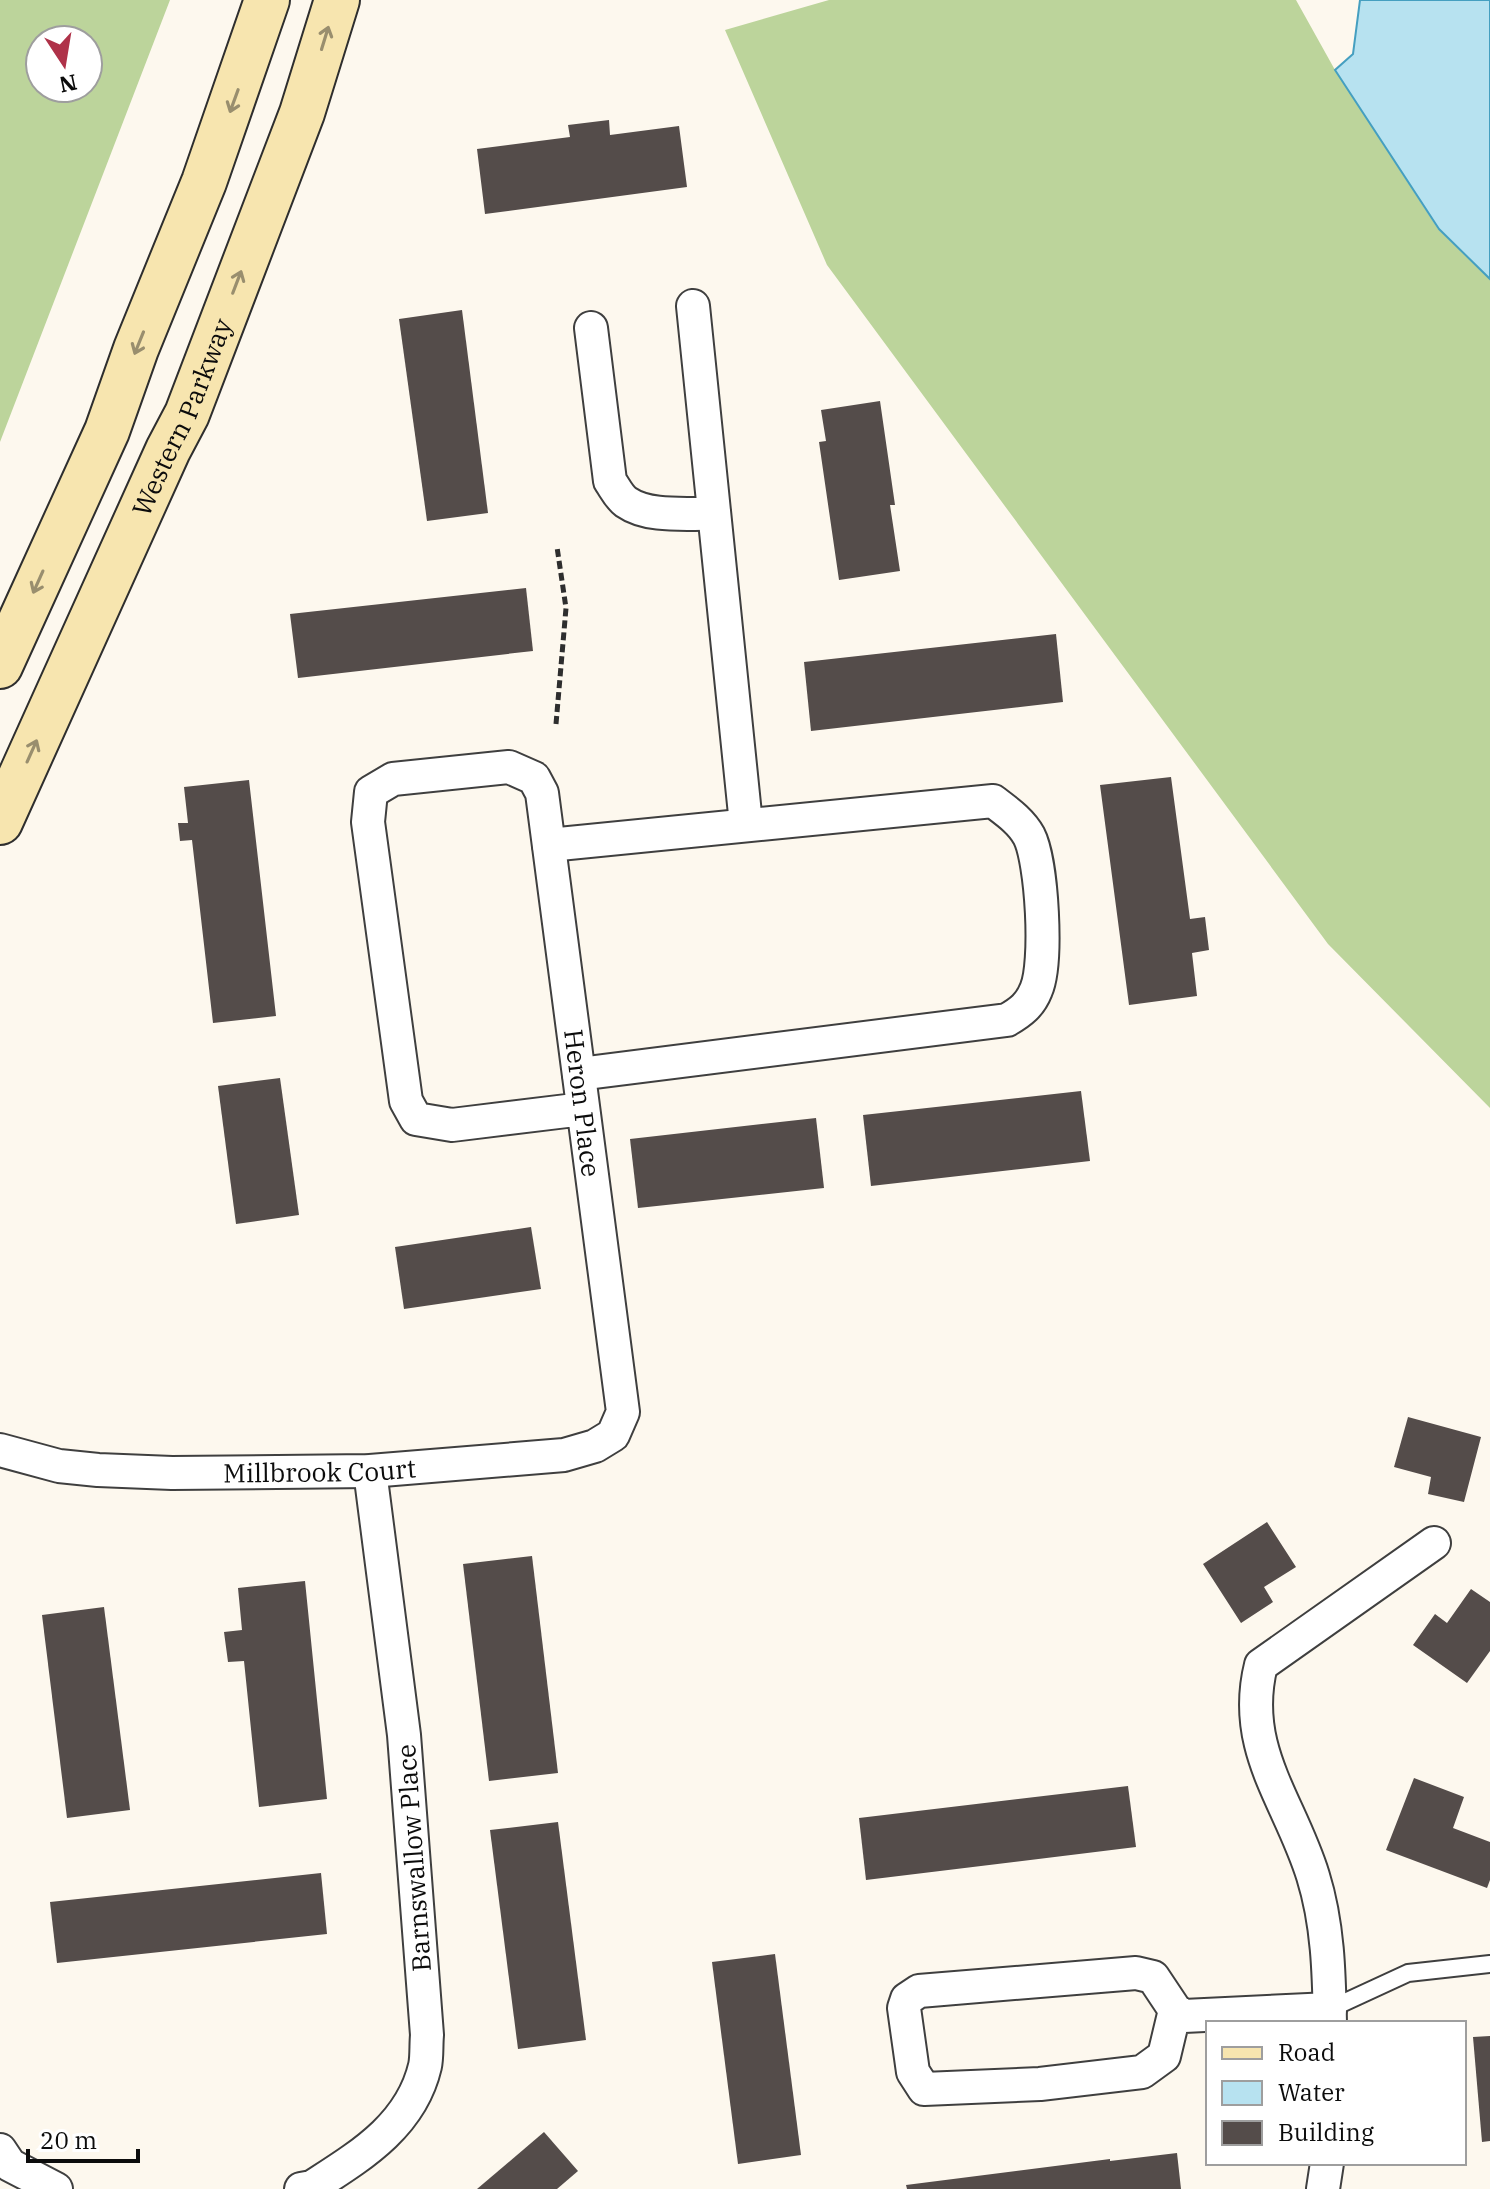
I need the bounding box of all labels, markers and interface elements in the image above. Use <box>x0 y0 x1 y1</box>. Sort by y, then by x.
north arrow <box>24 24 104 104</box>
one-way arrow <box>318 25 333 51</box>
text: N <box>57 68 80 100</box>
one-way arrow <box>226 88 240 112</box>
one-way arrow <box>231 270 245 295</box>
street label: Western Parkway <box>124 313 239 521</box>
one-way arrow <box>131 330 145 355</box>
one-way arrow <box>30 570 45 594</box>
one-way arrow <box>25 739 40 763</box>
street label: Heron Place <box>557 1027 609 1179</box>
street label: Millbrook Court <box>223 1450 417 1489</box>
street label: Barnswallow Place <box>388 1743 438 1973</box>
legend <box>1206 2021 1466 2165</box>
text: Road <box>1278 2036 1335 2068</box>
text: Water <box>1278 2076 1345 2108</box>
scale bar <box>28 2113 138 2163</box>
text: Building <box>1278 2116 1374 2148</box>
text: 20 m <box>40 2124 97 2156</box>

